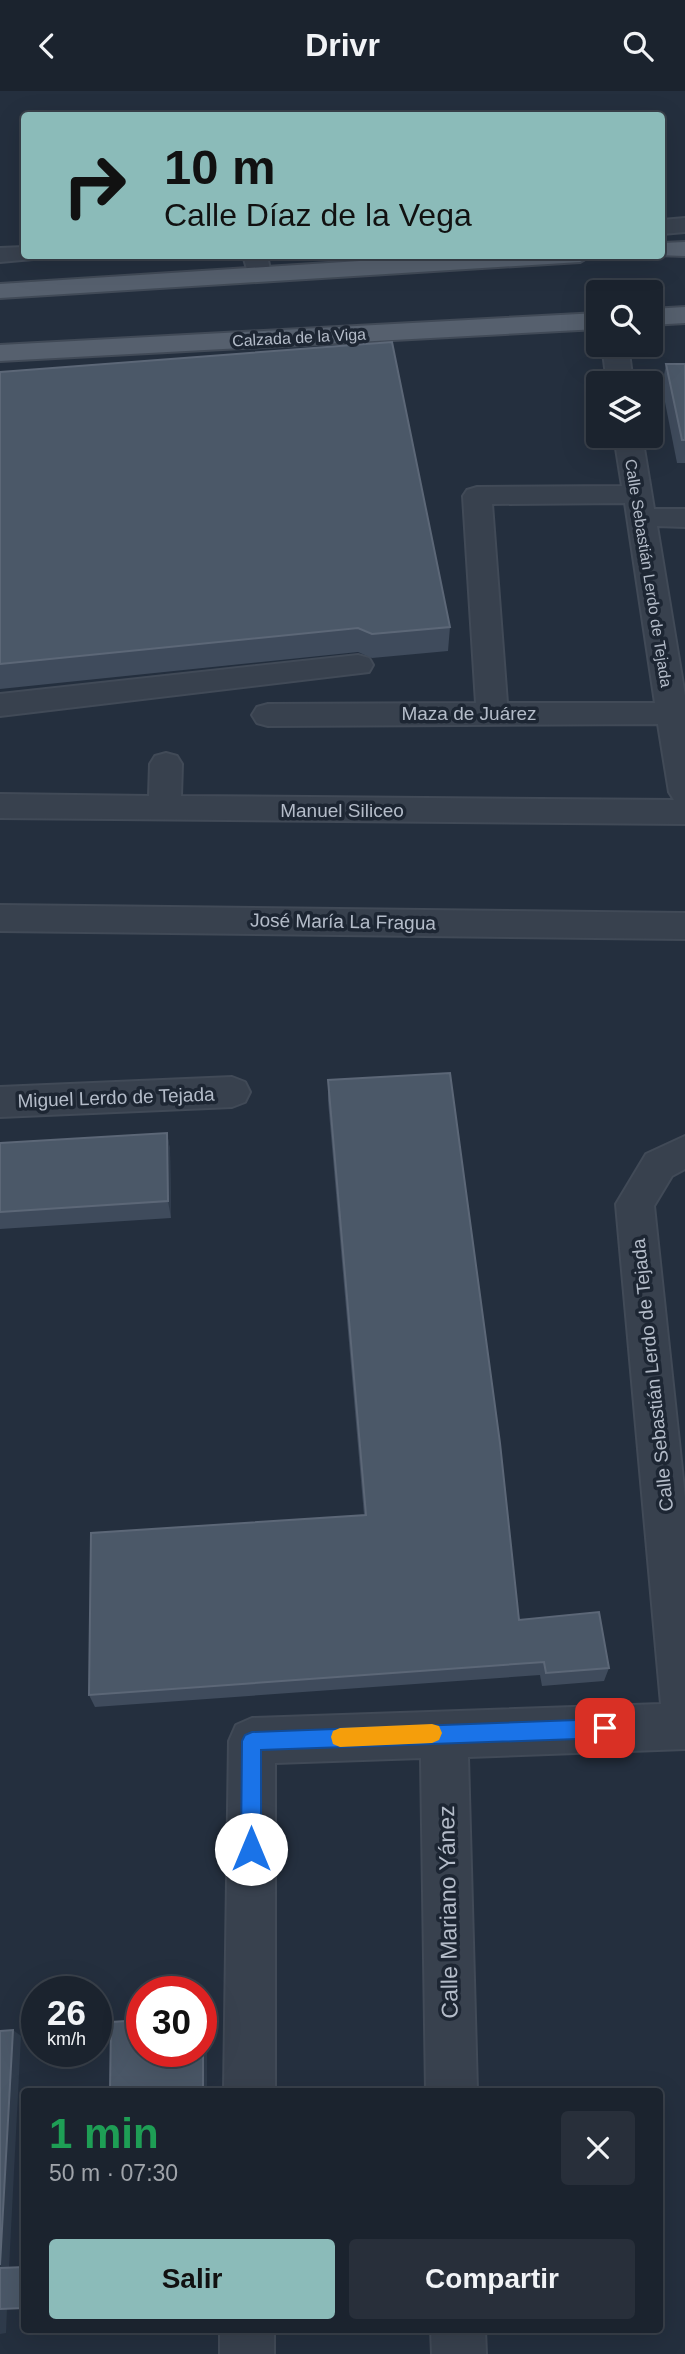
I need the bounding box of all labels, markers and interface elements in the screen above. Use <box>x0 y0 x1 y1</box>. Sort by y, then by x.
icon: back <box>28 27 66 65</box>
text: Drivr <box>305 27 380 63</box>
icon: search <box>619 27 657 65</box>
icon: right <box>49 140 140 231</box>
text: 10 m <box>164 140 276 194</box>
text: Calle Díaz de la Vega <box>164 197 472 233</box>
map controls <box>586 280 663 448</box>
button: search <box>586 280 663 357</box>
street label: Calzada de la Viga <box>232 325 366 349</box>
button: layers <box>586 371 663 448</box>
street label: Calle Sebastián Lerdo de Tejada <box>622 458 675 689</box>
street label: Maza de Juárez <box>401 703 537 724</box>
street label: Manuel Siliceo <box>280 800 404 821</box>
street label: José María La Fragua <box>250 909 437 934</box>
street label: Miguel Lerdo de Tejada <box>17 1084 215 1111</box>
street label: Calle Sebastián Lerdo de Tejada <box>628 1237 677 1512</box>
pin <box>575 1698 635 1758</box>
icon: arrive <box>586 1709 624 1747</box>
street label: Calle Mariano Yánez <box>433 1805 463 2019</box>
position arrow <box>214 1812 288 1886</box>
speed limit sign: 30 <box>126 1976 217 2067</box>
text: 26 <box>47 1993 86 2032</box>
text: km/h <box>47 2029 86 2049</box>
text: 1 min <box>49 2110 159 2157</box>
button: close <box>561 2111 635 2185</box>
text: 50 m · 07:30 <box>49 2160 178 2186</box>
button: Salir <box>49 2239 335 2319</box>
button: Compartir <box>349 2239 635 2319</box>

